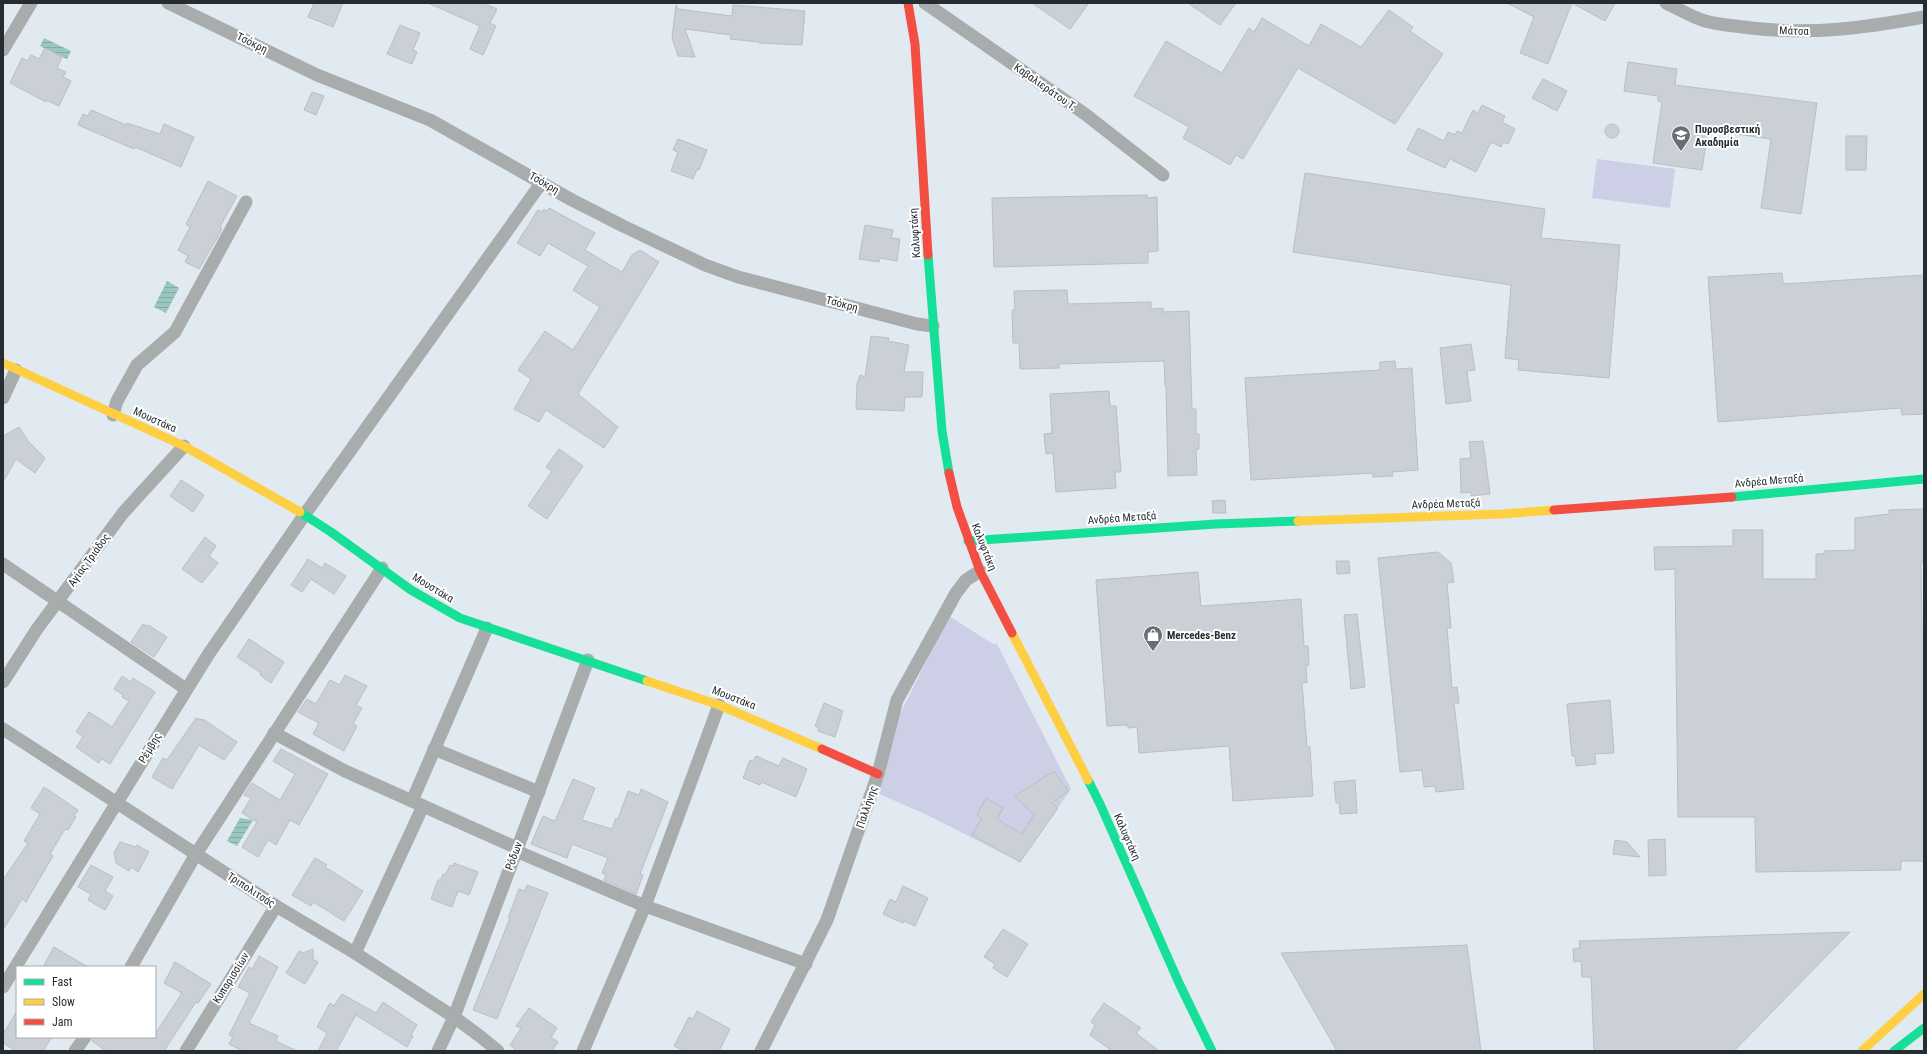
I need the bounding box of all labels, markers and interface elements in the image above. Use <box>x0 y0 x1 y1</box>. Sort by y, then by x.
street label: Μάτσα <box>1779 24 1810 38</box>
street label: Τσόκρη <box>235 30 269 56</box>
street label: Καβαλιεράτου Τ. <box>1011 61 1079 113</box>
place label: Πυροσβεστική Ακαδημία <box>1695 123 1760 149</box>
school or university icon: Πυροσβεστική Ακαδημία <box>1670 124 1692 152</box>
street label: Τσόκρη <box>527 169 561 197</box>
street label: Καλυφτάκη <box>907 208 923 258</box>
street label: Τσόκρη <box>825 294 859 314</box>
street label: Μουστάκα <box>131 405 179 435</box>
street label: Ανδρέα Μεταξά <box>1734 471 1804 490</box>
street label: Ανδρέα Μεταξά <box>1411 496 1481 512</box>
street label: Ανδρέα Μεταξά <box>1087 509 1157 527</box>
street label: Καλυφτάκη <box>969 521 999 573</box>
street label: Αγίας Τριάδος <box>65 531 113 589</box>
street label: Μουστάκα <box>410 571 456 606</box>
shop icon: Mercedes-Benz <box>1142 624 1164 652</box>
place label: Mercedes-Benz <box>1167 629 1236 642</box>
street label: Μουστάκα <box>710 684 758 712</box>
street label: Ρέμβης <box>136 730 164 766</box>
street label: Παλλήνης <box>854 784 880 830</box>
street label: Καλυφτάκη <box>1111 812 1143 862</box>
street label: Ρόδων <box>503 840 525 872</box>
street label: Τριπολιτσάς <box>225 870 277 910</box>
street label: Κυπαρισσίων <box>210 950 252 1006</box>
legend <box>16 966 156 1038</box>
text: Fast <box>52 975 73 989</box>
text: Slow <box>52 995 75 1009</box>
text: Jam <box>52 1015 73 1029</box>

